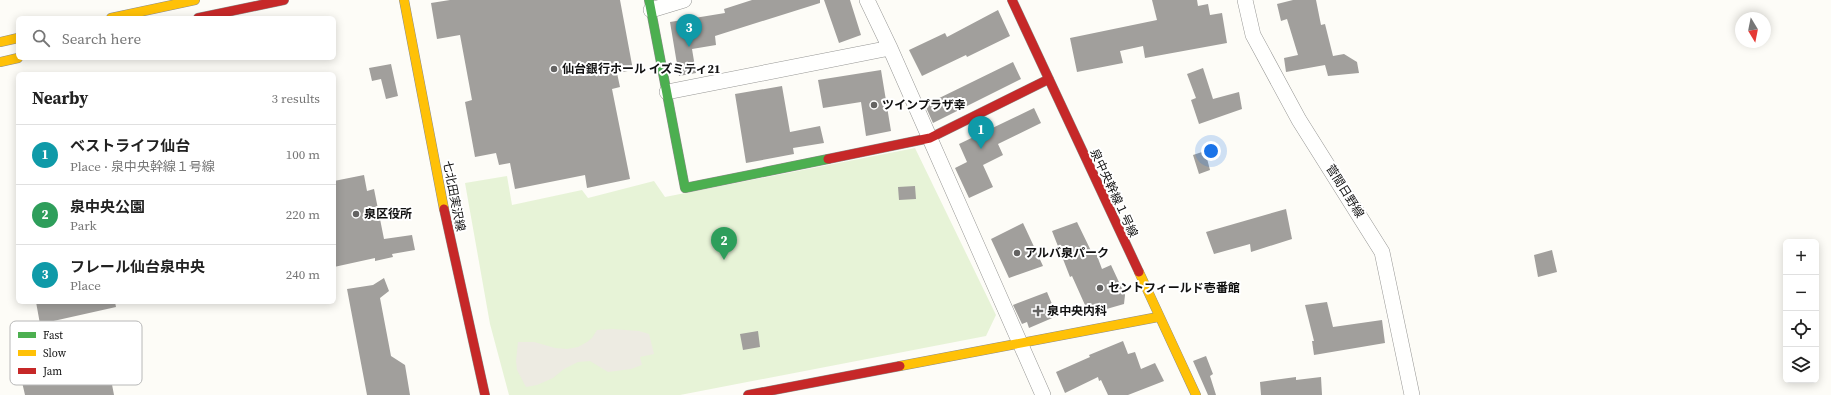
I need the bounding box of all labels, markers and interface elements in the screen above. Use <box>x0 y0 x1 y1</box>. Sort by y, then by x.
north arrow <box>1735 12 1771 48</box>
pin: 3 <box>676 14 702 47</box>
search box <box>16 16 336 60</box>
icon: search <box>30 27 52 49</box>
text: Search here <box>62 28 141 49</box>
place label: 仙台銀行ホール イズミティ21 <box>562 61 721 77</box>
marker: 仙台銀行ホール イズミティ21 <box>549 64 559 74</box>
text: Nearby <box>32 86 88 110</box>
text: 3 results <box>272 90 320 107</box>
place label: ツインプラザ幸 <box>882 97 966 113</box>
marker: ツインプラザ幸 <box>869 100 879 110</box>
pin: 1 <box>968 116 994 149</box>
text: ベストライフ仙台 <box>70 135 190 156</box>
your location <box>1201 141 1221 161</box>
text: 1 <box>41 146 49 163</box>
text: 100 m <box>286 146 320 163</box>
street label: 泉中央幹線１号線 <box>1086 146 1142 240</box>
text: Place · 泉中央幹線１号線 <box>70 158 215 175</box>
street label: 七北田実沢線 <box>439 159 469 233</box>
street label: 菅間日野線 <box>1322 161 1368 221</box>
text: 泉中央公園 <box>70 196 145 217</box>
text: 2 <box>41 206 49 223</box>
text: 220 m <box>286 206 320 223</box>
place label: 泉区役所 <box>364 206 412 222</box>
marker: 泉区役所 <box>351 209 361 219</box>
text: Park <box>70 217 97 234</box>
pin: 2 <box>711 227 737 260</box>
map controls <box>1783 239 1819 383</box>
button: + <box>1783 239 1819 275</box>
place label: アルバ泉パーク <box>1025 245 1109 261</box>
marker: アルバ泉パーク <box>1012 248 1022 258</box>
text: フレール仙台泉中央 <box>70 256 205 277</box>
text: 3 <box>41 266 49 283</box>
text: 240 m <box>286 266 320 283</box>
button: − <box>1783 275 1819 311</box>
text: Place <box>70 277 101 294</box>
place label: セントフィールド壱番館 <box>1108 280 1240 296</box>
marker: セントフィールド壱番館 <box>1095 283 1105 293</box>
place label: 泉中央内科 <box>1047 303 1107 319</box>
marker: 泉中央内科 <box>1032 305 1044 317</box>
button: locate <box>1783 311 1819 347</box>
legend <box>10 321 142 385</box>
text: Fast <box>43 328 63 343</box>
text: Slow <box>43 346 67 361</box>
button: layers <box>1783 347 1819 383</box>
text: Jam <box>42 364 62 379</box>

